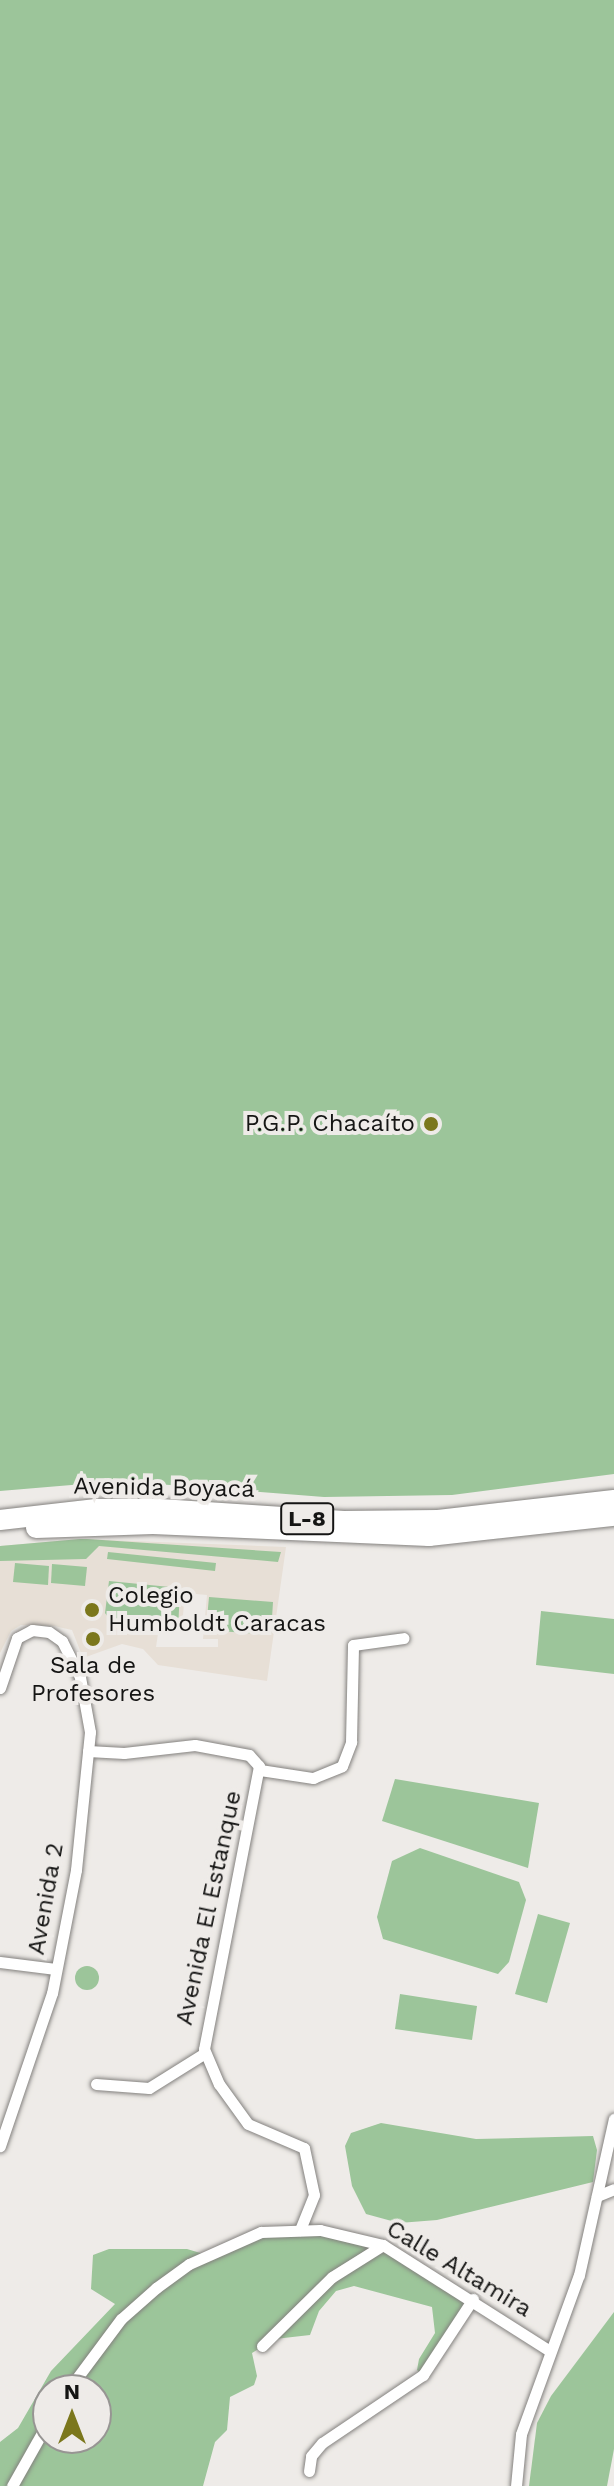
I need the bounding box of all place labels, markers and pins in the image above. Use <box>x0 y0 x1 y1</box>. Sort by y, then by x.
place label: P.G.P. Chacaíto <box>245 1110 415 1138</box>
marker: P.G.P. Chacaíto <box>422 1115 440 1133</box>
place label: Colegio Humboldt Caracas <box>108 1582 326 1638</box>
marker: Colegio Humboldt Caracas <box>83 1601 101 1619</box>
marker: Sala de Profesores <box>84 1630 102 1648</box>
place label: Sala de Profesores <box>31 1652 155 1708</box>

